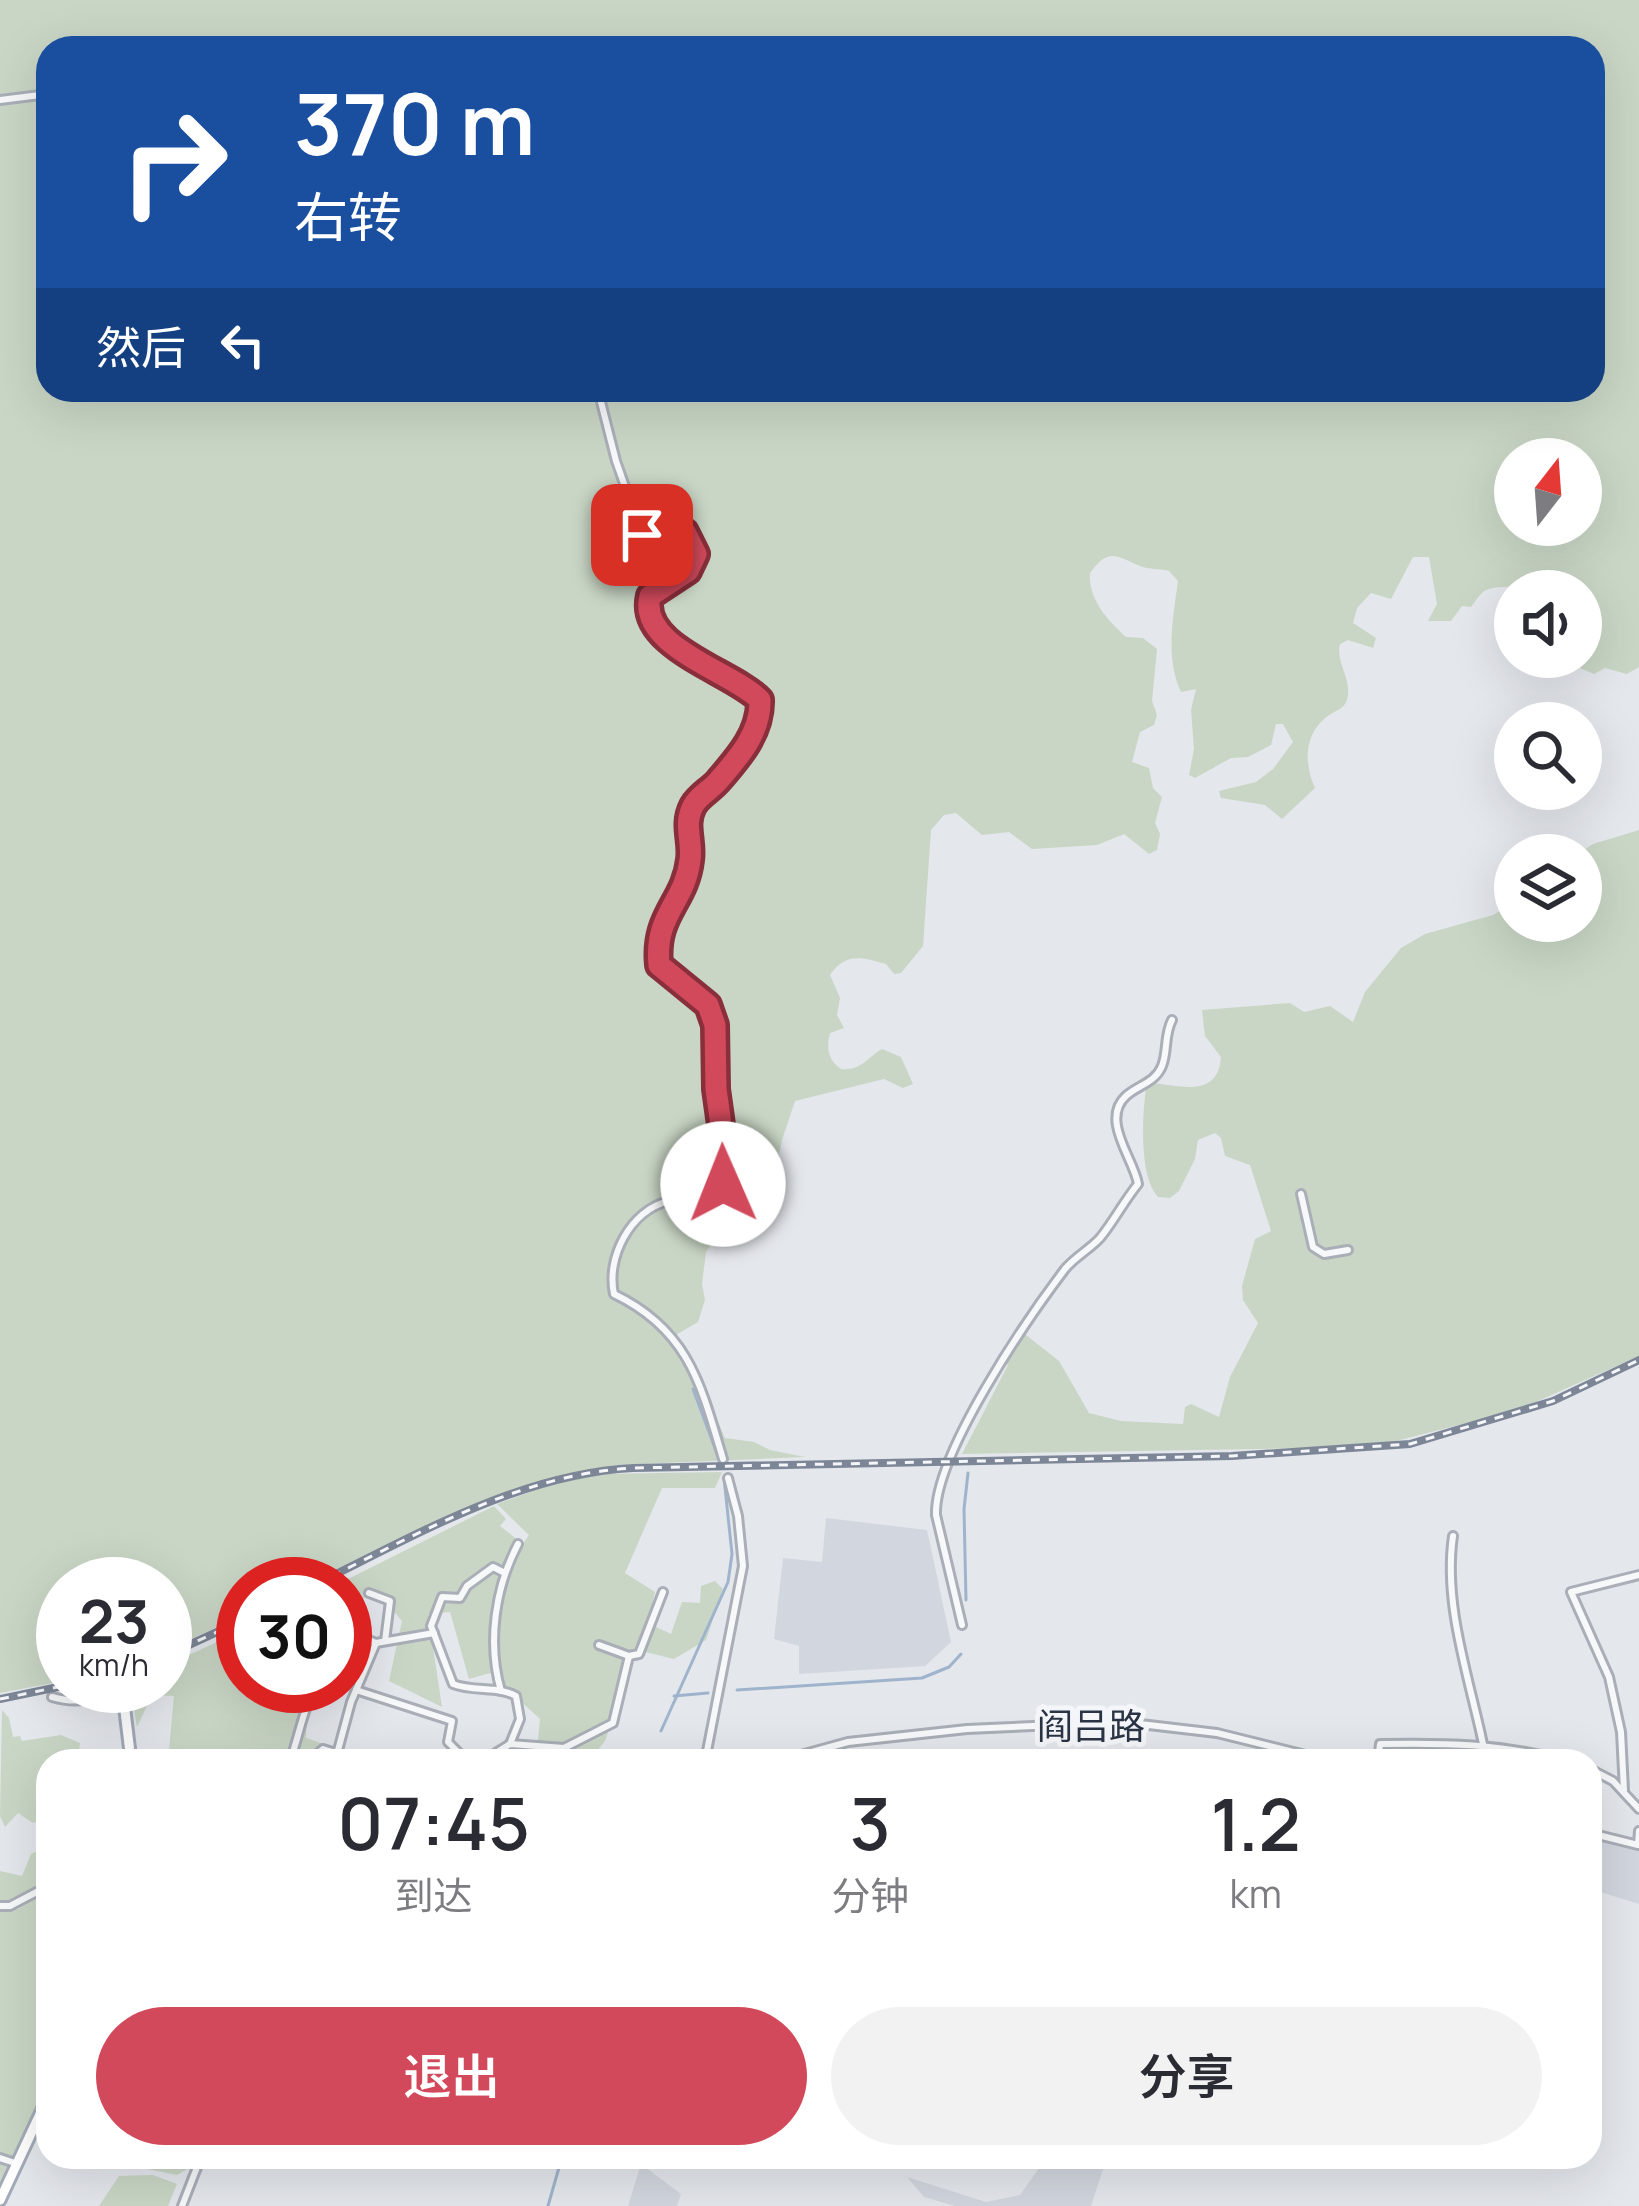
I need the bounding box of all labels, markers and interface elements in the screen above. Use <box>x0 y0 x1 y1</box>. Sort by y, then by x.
text: 370 m <box>294 65 535 180</box>
icon: right <box>96 84 252 240</box>
text: 右转 <box>294 179 402 253</box>
icon: left <box>210 312 276 378</box>
text: 然后 <box>96 316 186 378</box>
north arrow <box>1494 438 1602 546</box>
map controls <box>1494 438 1602 942</box>
pin <box>591 484 693 586</box>
icon: arrive <box>609 502 675 568</box>
button: sound <box>1494 570 1602 678</box>
button: search <box>1494 702 1602 810</box>
button: layers <box>1494 834 1602 942</box>
position arrow <box>660 1121 786 1247</box>
speed limit sign: 30 <box>216 1557 372 1713</box>
text: 23 <box>79 1579 149 1661</box>
text: km/h <box>79 1644 149 1685</box>
street label: 阎吕路 <box>1037 1701 1145 1750</box>
text: 07:45 <box>337 1773 530 1872</box>
text: 3 <box>850 1773 891 1872</box>
text: 1.2 <box>1210 1774 1301 1873</box>
text: km <box>1229 1866 1282 1920</box>
text: 到达 <box>395 1868 473 1922</box>
text: 分钟 <box>831 1868 909 1922</box>
button: 退出 <box>96 2007 807 2145</box>
button: 分享 <box>831 2007 1542 2145</box>

